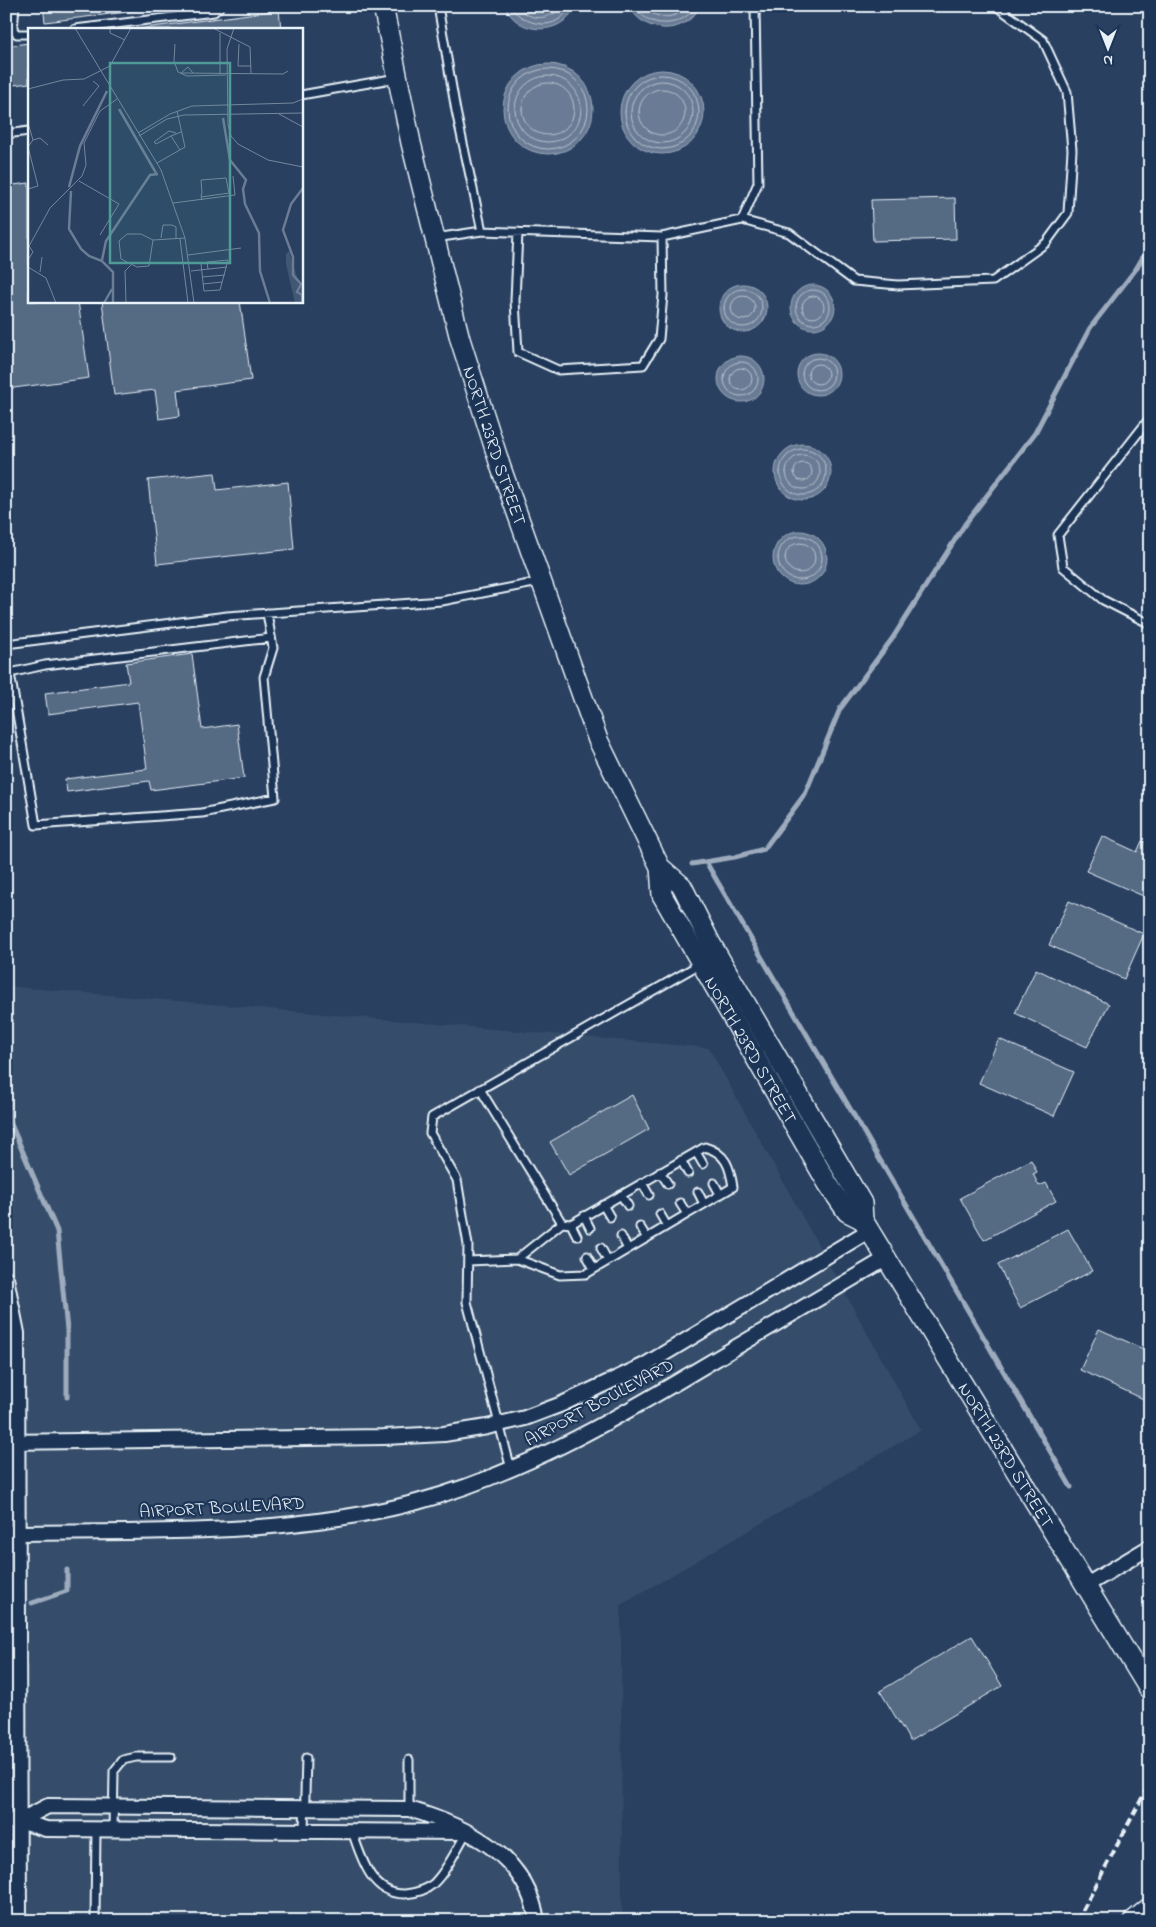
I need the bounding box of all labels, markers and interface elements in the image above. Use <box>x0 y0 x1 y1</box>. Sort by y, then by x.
north arrow <box>1084 22 1134 72</box>
inset map <box>28 28 302 302</box>
text: N <box>1103 49 1113 70</box>
street label: NORTH 23RD STREET <box>454 363 531 529</box>
street label: NORTH 23RD STREET <box>697 972 802 1129</box>
street label: AIRPORT BOULEVARD <box>521 1353 679 1454</box>
street label: NORTH 23RD STREET <box>950 1378 1059 1534</box>
street label: AIRPORT BOULEVARD <box>139 1492 306 1526</box>

